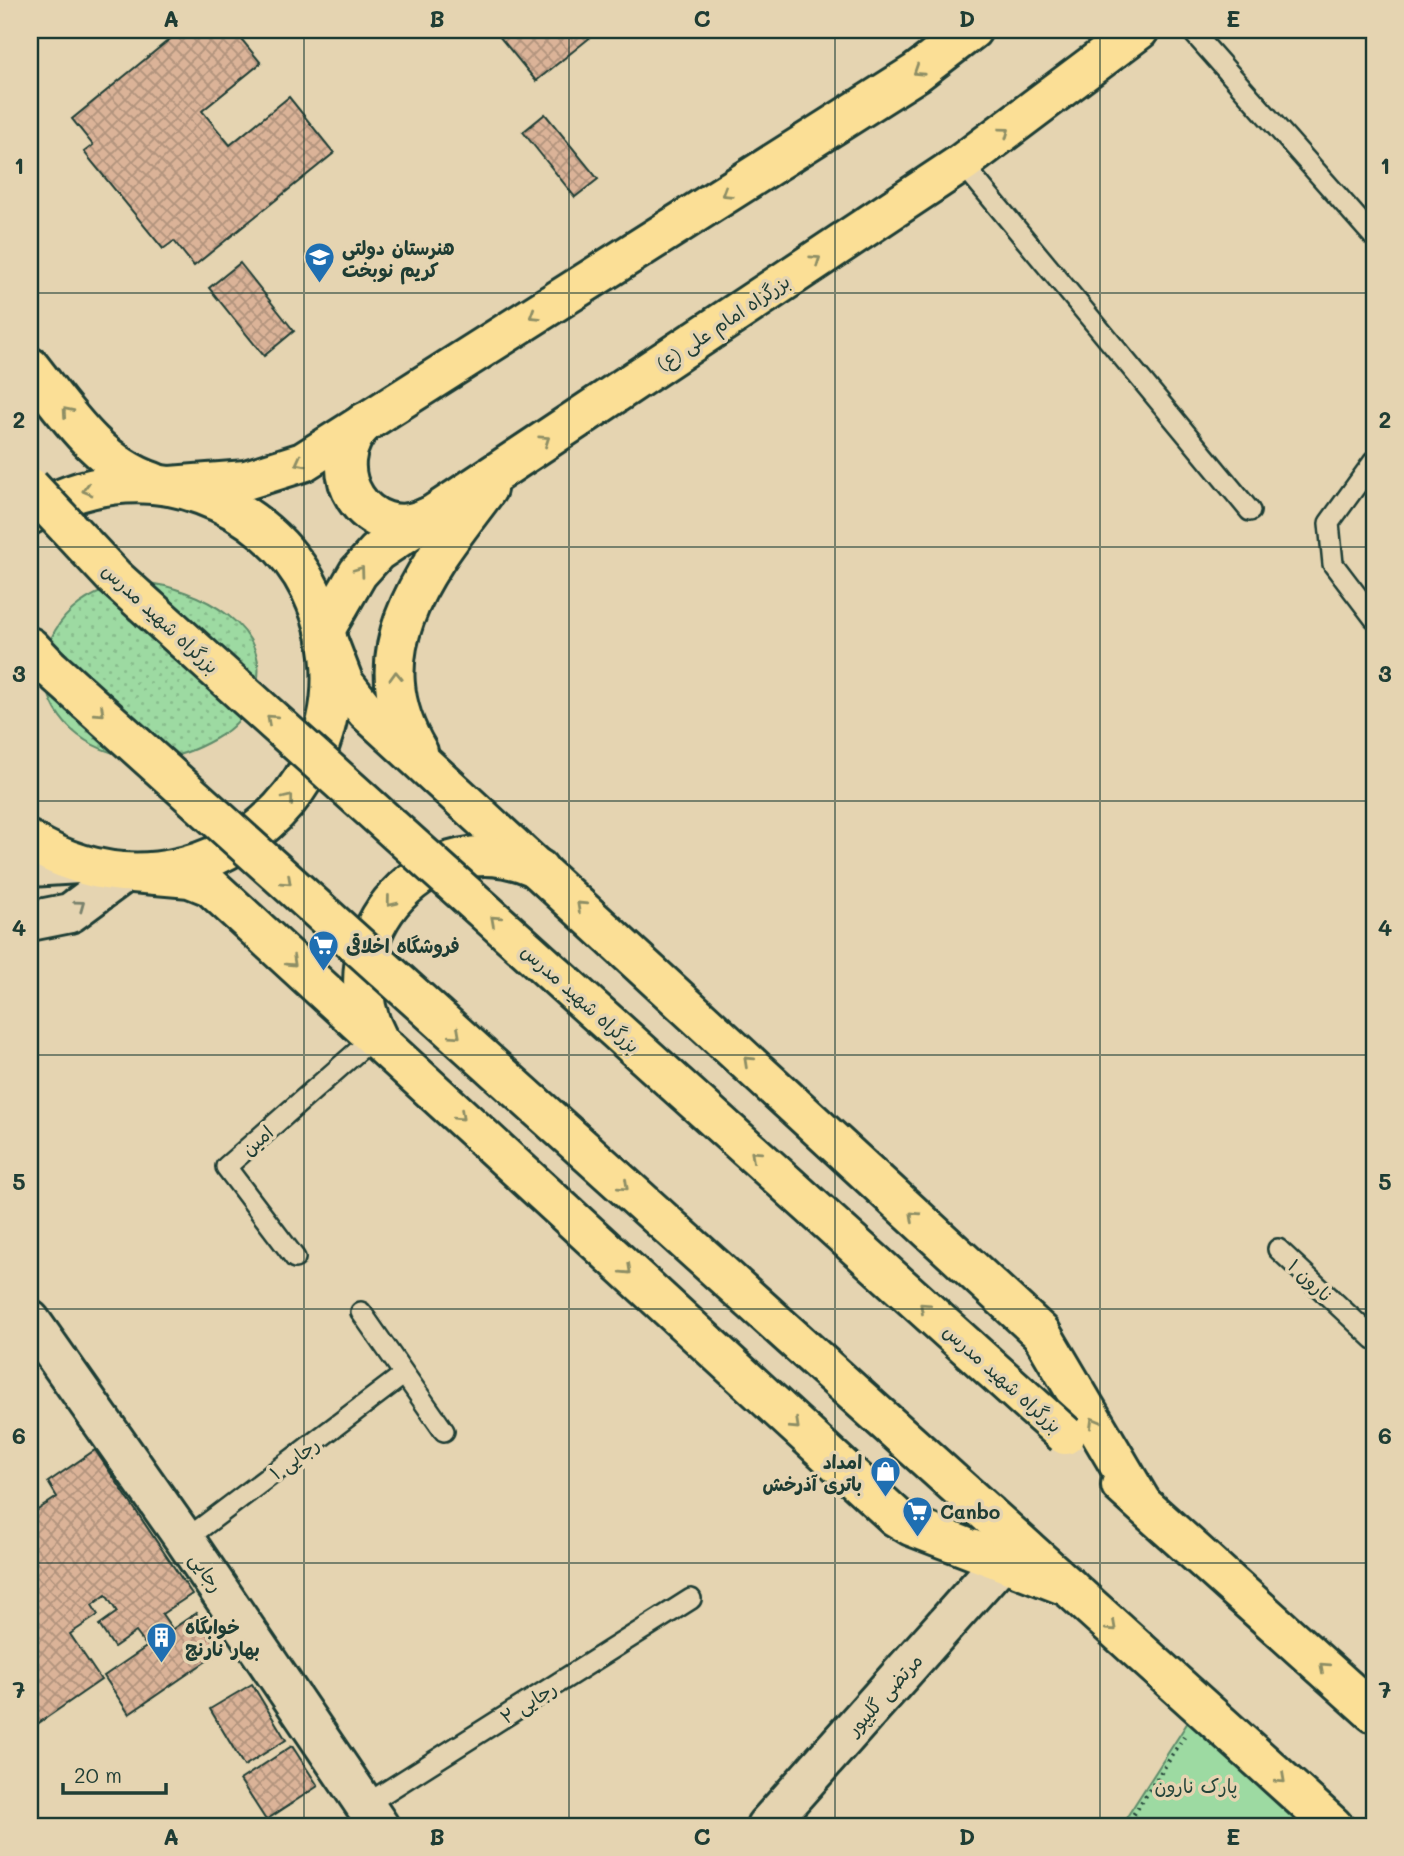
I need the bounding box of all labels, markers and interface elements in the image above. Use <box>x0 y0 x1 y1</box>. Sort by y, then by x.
text: A <box>163 3 179 33</box>
text: B <box>429 3 445 33</box>
text: C <box>693 3 711 33</box>
text: D <box>959 3 975 33</box>
text: E <box>1226 3 1240 33</box>
one-way arrow <box>913 63 926 76</box>
one-way arrow <box>997 128 1010 141</box>
text: 1 <box>14 150 24 180</box>
text: 1 <box>1380 150 1390 180</box>
one-way arrow <box>721 185 734 198</box>
place label: هنرستان دولتی کریم نوبخت <box>342 235 455 285</box>
school or university icon: هنرستان دولتی کریم نوبخت <box>302 241 336 285</box>
one-way arrow <box>809 255 822 268</box>
street label: بزرگراه امام علی (ع) <box>652 268 796 378</box>
one-way arrow <box>529 307 542 320</box>
text: 2 <box>13 404 25 434</box>
text: 2 <box>1379 404 1391 434</box>
one-way arrow <box>62 407 75 420</box>
one-way arrow <box>537 435 550 448</box>
one-way arrow <box>295 454 307 468</box>
one-way arrow <box>81 482 93 496</box>
street label: بزرگراه شهید مدرس <box>97 557 225 679</box>
one-way arrow <box>352 566 365 579</box>
text: 3 <box>12 658 26 688</box>
text: 3 <box>1378 658 1392 688</box>
one-way arrow <box>388 670 403 681</box>
one-way arrow <box>92 704 105 717</box>
one-way arrow <box>266 715 279 727</box>
one-way arrow <box>281 795 294 807</box>
one-way arrow <box>279 873 292 886</box>
one-way arrow <box>387 893 399 906</box>
one-way arrow <box>72 901 85 913</box>
one-way arrow <box>576 902 589 915</box>
text: 4 <box>12 912 26 942</box>
text: 4 <box>1378 912 1392 942</box>
one-way arrow <box>490 916 503 928</box>
supermarket icon: فروشگاه اخلاقی <box>306 928 340 972</box>
place label: فروشگاه اخلاقی <box>346 933 460 958</box>
street label: بزرگراه شهید مدرس <box>516 938 646 1058</box>
one-way arrow <box>284 954 297 967</box>
one-way arrow <box>447 1026 460 1038</box>
one-way arrow <box>743 1057 756 1069</box>
one-way arrow <box>452 1108 465 1121</box>
street label: امین <box>236 1119 278 1161</box>
one-way arrow <box>750 1150 763 1163</box>
text: 5 <box>12 1166 26 1196</box>
text: 5 <box>1378 1166 1392 1196</box>
one-way arrow <box>616 1178 629 1190</box>
one-way arrow <box>909 1211 922 1224</box>
street label: نارون ۱ <box>1283 1253 1339 1307</box>
one-way arrow <box>619 1262 632 1275</box>
one-way arrow <box>919 1303 932 1315</box>
street label: بزرگراه شهید مدرس <box>938 1318 1068 1438</box>
one-way arrow <box>787 1416 800 1429</box>
one-way arrow <box>1089 1417 1102 1429</box>
text: 6 <box>12 1420 26 1450</box>
text: 6 <box>1378 1420 1392 1450</box>
street label: رجایی ۱ <box>264 1431 324 1486</box>
place label: امداد باتری آذرخش <box>762 1449 862 1497</box>
shop icon: امداد باتری آذرخش <box>868 1455 902 1499</box>
supermarket icon: Canbo <box>900 1494 934 1538</box>
place label: Canbo <box>940 1499 1000 1524</box>
street label: رجایی <box>184 1547 229 1597</box>
place label: خوابگاه بهار نارنج <box>185 1614 260 1662</box>
one-way arrow <box>1104 1618 1117 1631</box>
building icon: خوابگاه بهار نارنج <box>145 1620 179 1664</box>
street label: مرتضی گلیپور <box>839 1648 928 1742</box>
one-way arrow <box>1319 1663 1332 1675</box>
text: 7 <box>13 1674 26 1704</box>
text: 7 <box>1379 1674 1392 1704</box>
street label: رجایی ۲ <box>495 1675 561 1730</box>
scale bar <box>63 1751 166 1795</box>
text: 20 m <box>74 1761 122 1788</box>
one-way arrow <box>1273 1771 1286 1783</box>
park label: پارک نارون <box>1155 1773 1237 1799</box>
text: A <box>163 1821 179 1851</box>
text: B <box>429 1821 445 1851</box>
text: C <box>693 1821 711 1851</box>
text: D <box>959 1821 975 1851</box>
text: E <box>1226 1821 1240 1851</box>

